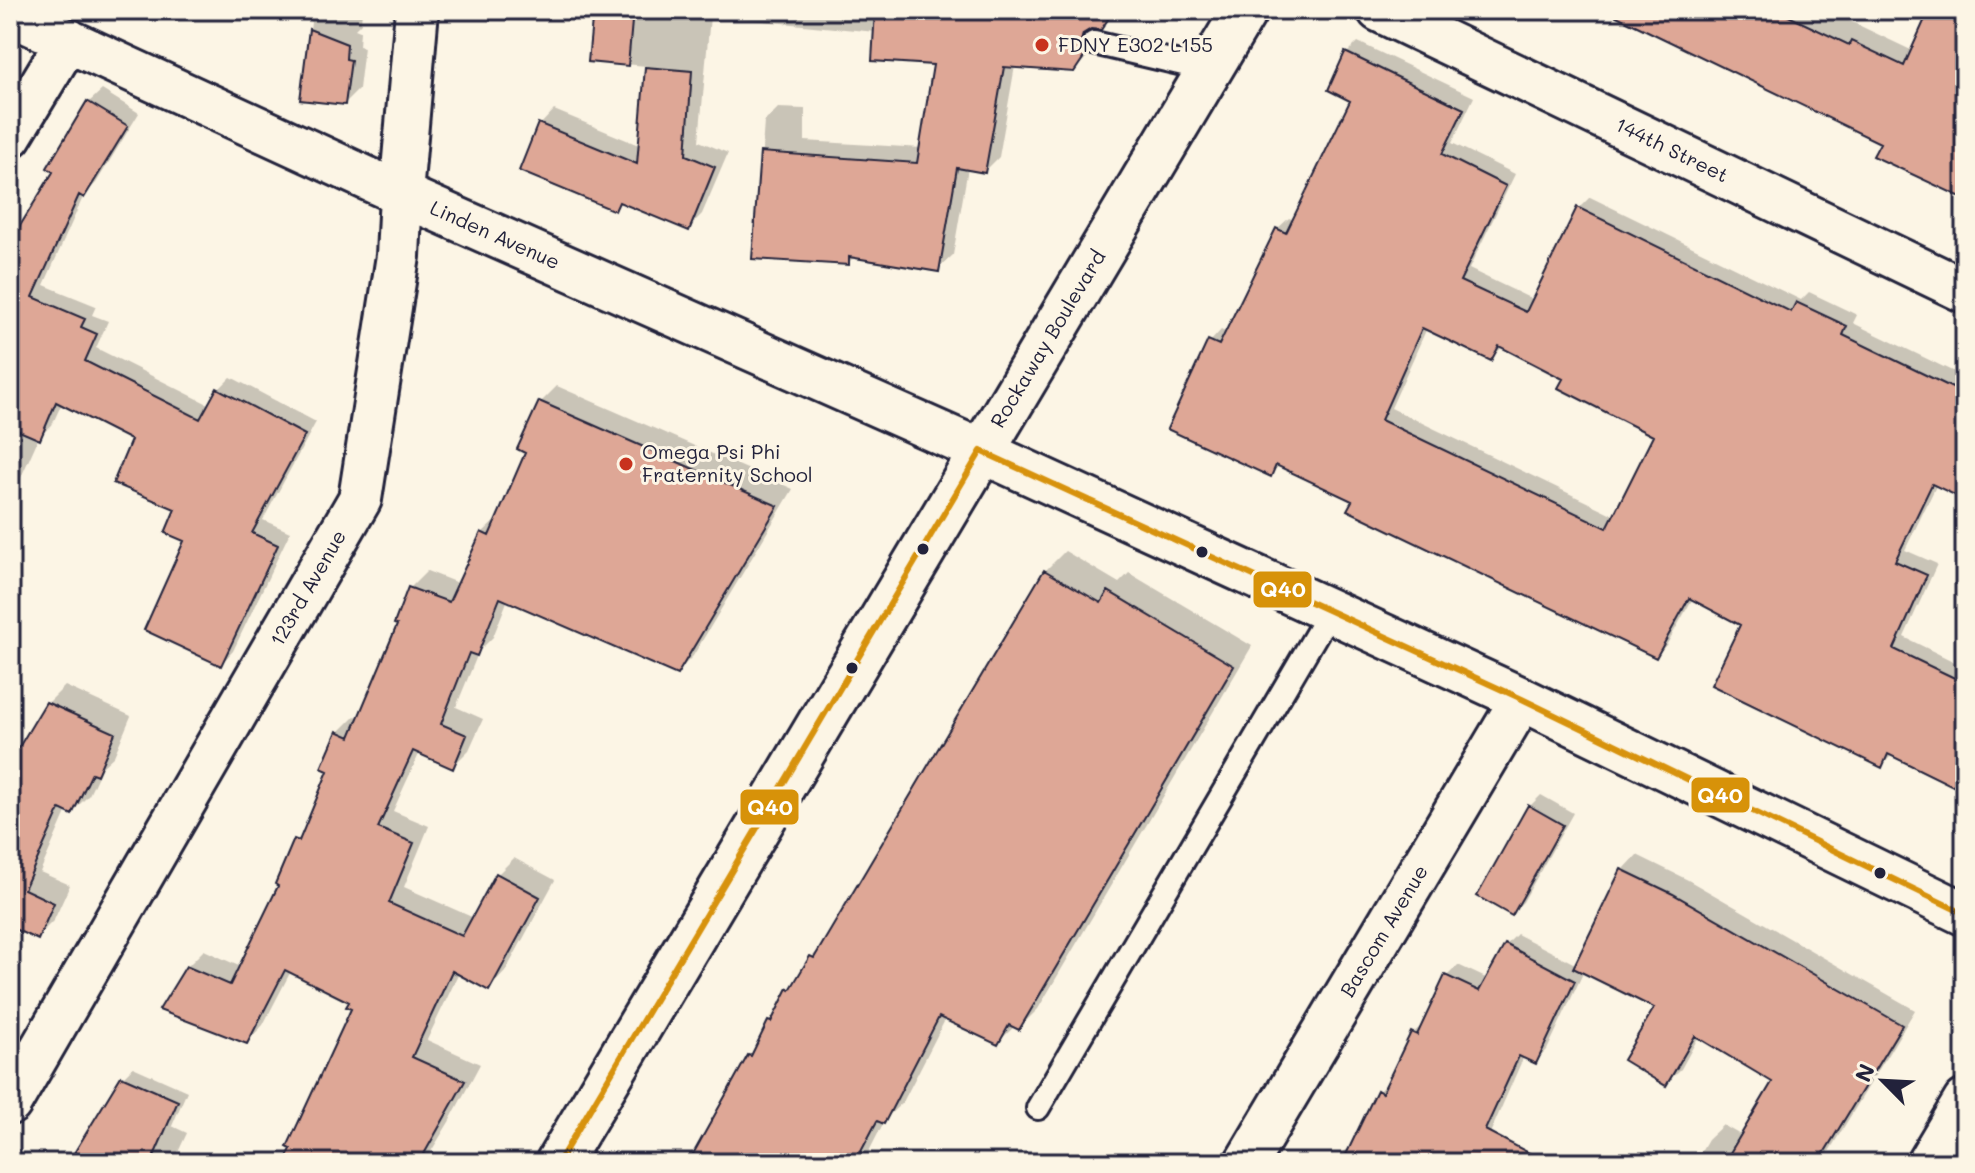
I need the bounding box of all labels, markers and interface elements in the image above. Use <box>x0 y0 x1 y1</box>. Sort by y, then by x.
place label: FDNY E302 L155 <box>1058 31 1213 57</box>
marker: FDNY E302 L155 <box>1033 36 1051 54</box>
street label: 144th Street <box>1612 111 1733 188</box>
street label: Linden Avenue <box>426 194 564 274</box>
street label: Rockaway Boulevard <box>984 245 1110 432</box>
place label: Omega Psi Phi Fraternity School <box>642 438 813 487</box>
marker: Omega Psi Phi Fraternity School <box>617 455 635 473</box>
street label: 123rd Avenue <box>263 525 351 650</box>
unlabelled marker <box>915 541 931 557</box>
unlabelled marker <box>1194 544 1210 560</box>
line badge: Q40 <box>1252 570 1313 609</box>
text: Q40 <box>1260 574 1306 603</box>
unlabelled marker <box>844 660 860 676</box>
line badge: Q40 <box>1690 776 1751 814</box>
text: Q40 <box>1697 780 1743 809</box>
line badge: Q40 <box>739 788 800 826</box>
text: Q40 <box>747 792 793 821</box>
street label: Bascom Avenue <box>1333 860 1433 1001</box>
unlabelled marker <box>1872 865 1888 881</box>
north arrow <box>1843 1041 1923 1121</box>
text: N <box>1848 1059 1881 1086</box>

